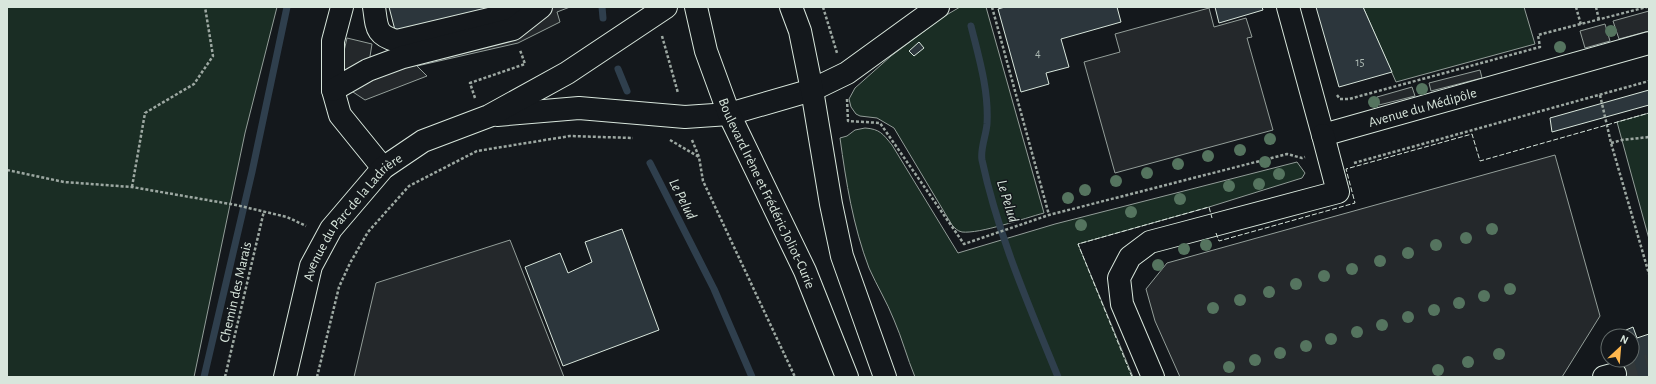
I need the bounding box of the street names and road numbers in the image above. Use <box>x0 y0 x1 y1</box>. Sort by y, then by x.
street label: Avenue du Médipôle <box>1367 86 1478 130</box>
street label: Boulevard Irène et Frédéric Joliot-Curie <box>716 96 817 291</box>
street label: Avenue du Parc de la Ladrière <box>302 151 405 283</box>
street label: Chemin des Marais <box>218 240 254 344</box>

